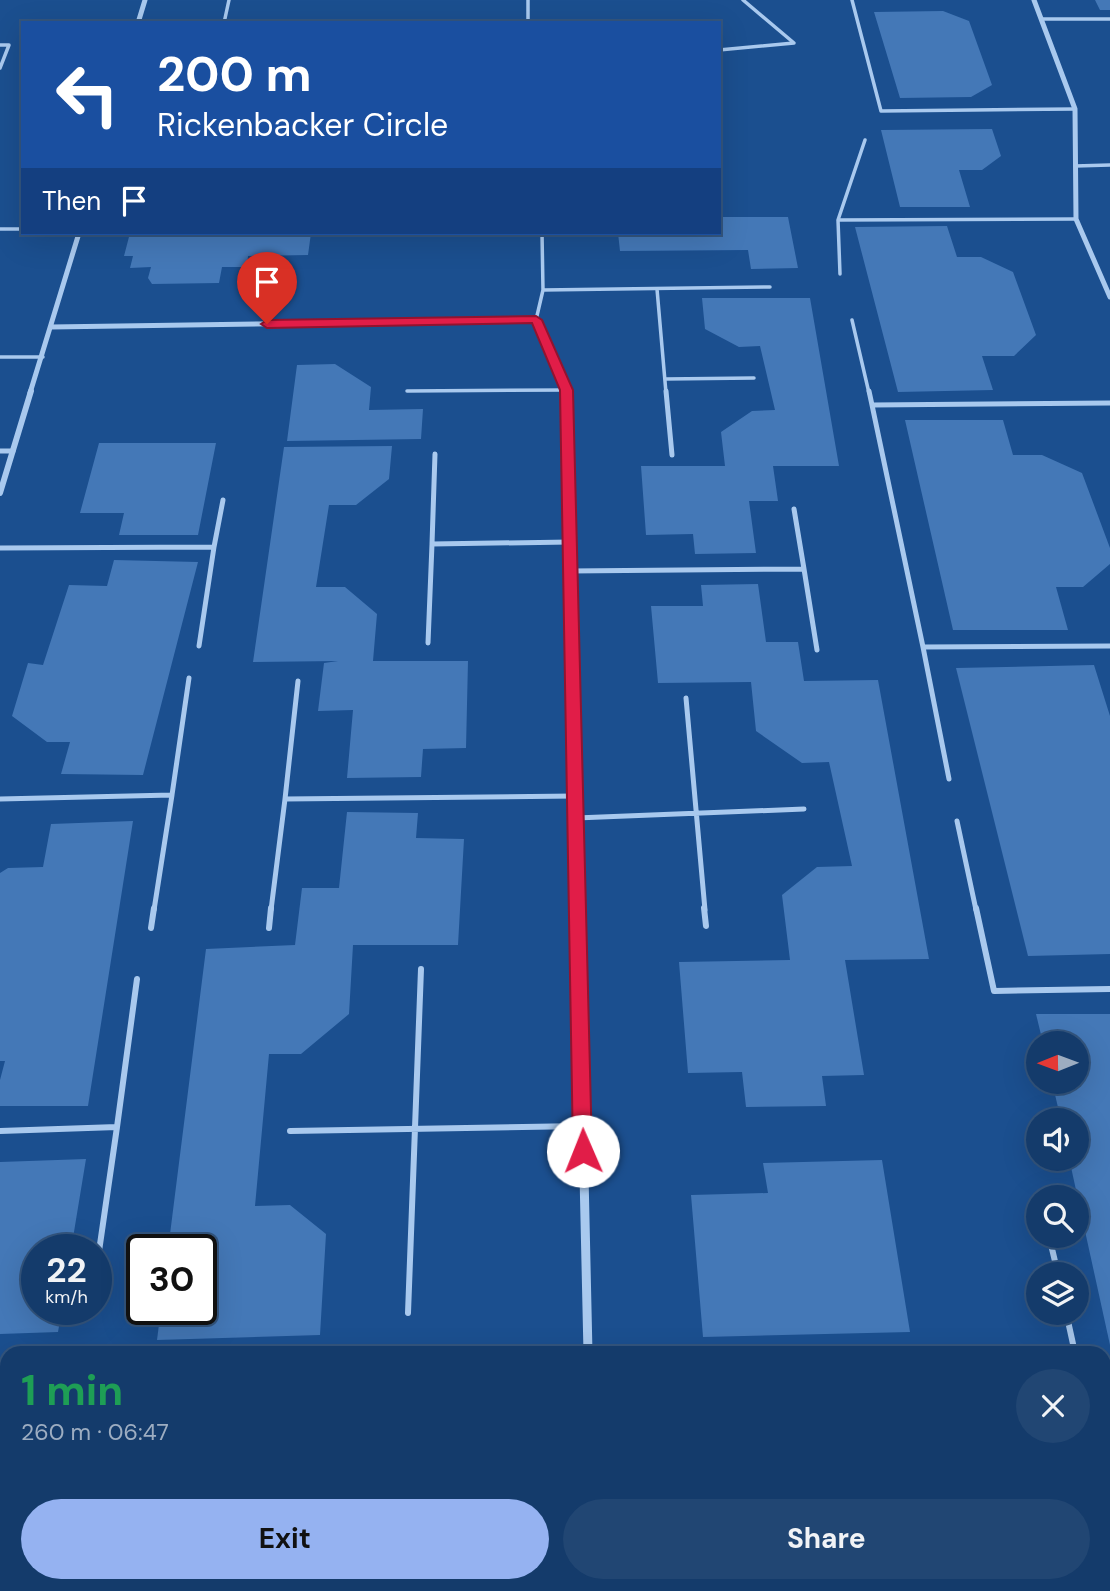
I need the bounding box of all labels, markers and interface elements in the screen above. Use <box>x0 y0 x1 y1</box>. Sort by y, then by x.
text: 200 m <box>157 42 312 106</box>
icon: left <box>42 49 133 140</box>
text: Rickenbacker Circle <box>157 104 448 146</box>
icon: arrive <box>115 182 153 220</box>
text: Then <box>42 184 101 218</box>
pin <box>237 252 297 324</box>
icon: arrive <box>248 263 286 301</box>
north arrow <box>1026 1031 1088 1094</box>
map controls <box>1026 1031 1089 1325</box>
button: sound <box>1026 1108 1089 1171</box>
position arrow <box>546 1114 620 1188</box>
button: search <box>1026 1185 1089 1248</box>
speed limit sign: 30 <box>126 1234 217 1325</box>
text: 22 <box>46 1247 87 1293</box>
button: layers <box>1026 1262 1089 1325</box>
text: km/h <box>45 1285 88 1309</box>
text: 1 min <box>21 1363 123 1418</box>
button: close <box>1016 1369 1090 1443</box>
text: 260 m · 06:47 <box>21 1417 169 1447</box>
button: Exit <box>21 1499 549 1579</box>
button: Share <box>563 1499 1090 1579</box>

